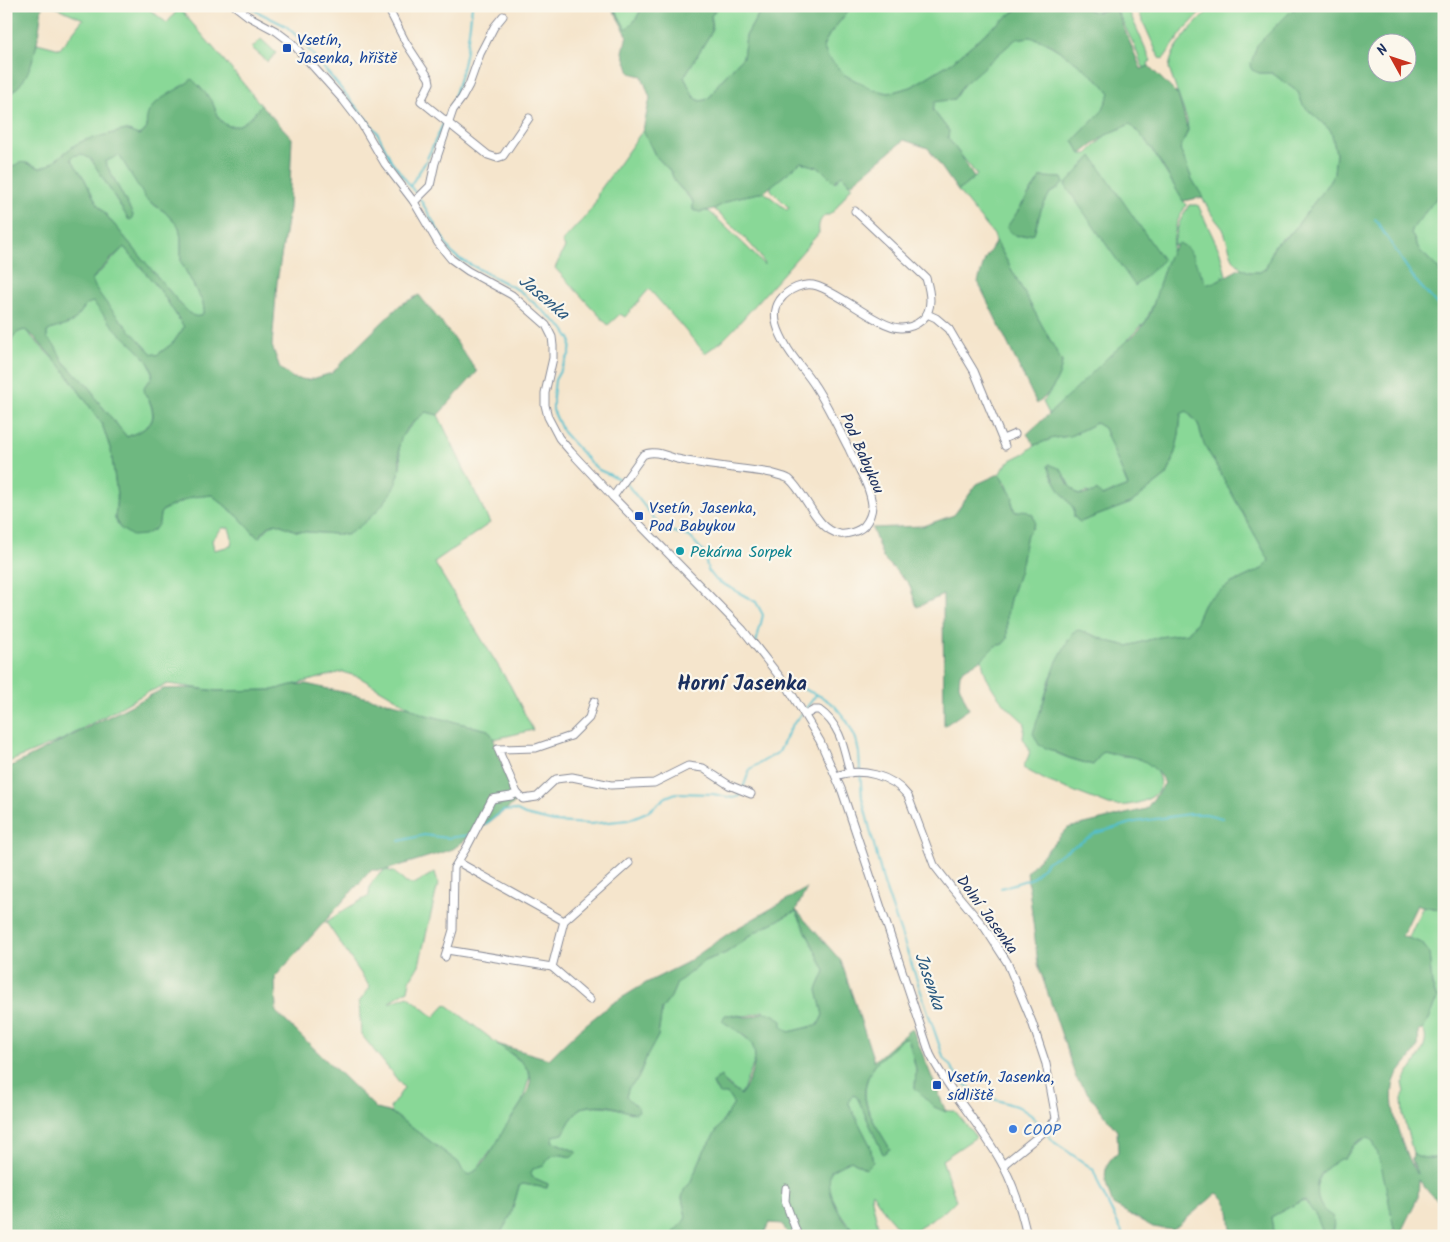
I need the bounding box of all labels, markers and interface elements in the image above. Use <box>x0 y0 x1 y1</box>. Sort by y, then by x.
place label: Vsetín, Jasenka, hřiště <box>297 28 398 71</box>
north arrow <box>1368 32 1418 82</box>
text: N <box>1372 40 1394 61</box>
marker: Vsetín, Jasenka, hřiště <box>281 42 293 54</box>
water label: Jasenka <box>511 268 576 329</box>
street label: Pod Babykou <box>833 409 891 498</box>
place label: Vsetín, Jasenka, Pod Babykou <box>649 496 756 539</box>
marker: Vsetín, Jasenka, Pod Babykou <box>633 510 645 522</box>
place label: Pekárna Sorpek <box>690 540 793 565</box>
marker: Pekárna Sorpek <box>674 545 686 557</box>
district label: Horní Jasenka <box>677 668 807 701</box>
street label: Dolní Jasenka <box>949 870 1024 960</box>
water label: Jasenka <box>905 949 952 1016</box>
place label: Vsetín, Jasenka, sídliště <box>947 1065 1054 1108</box>
marker: Vsetín, Jasenka, sídliště <box>931 1079 943 1091</box>
place label: COOP <box>1023 1118 1061 1143</box>
marker: COOP <box>1007 1123 1019 1135</box>

